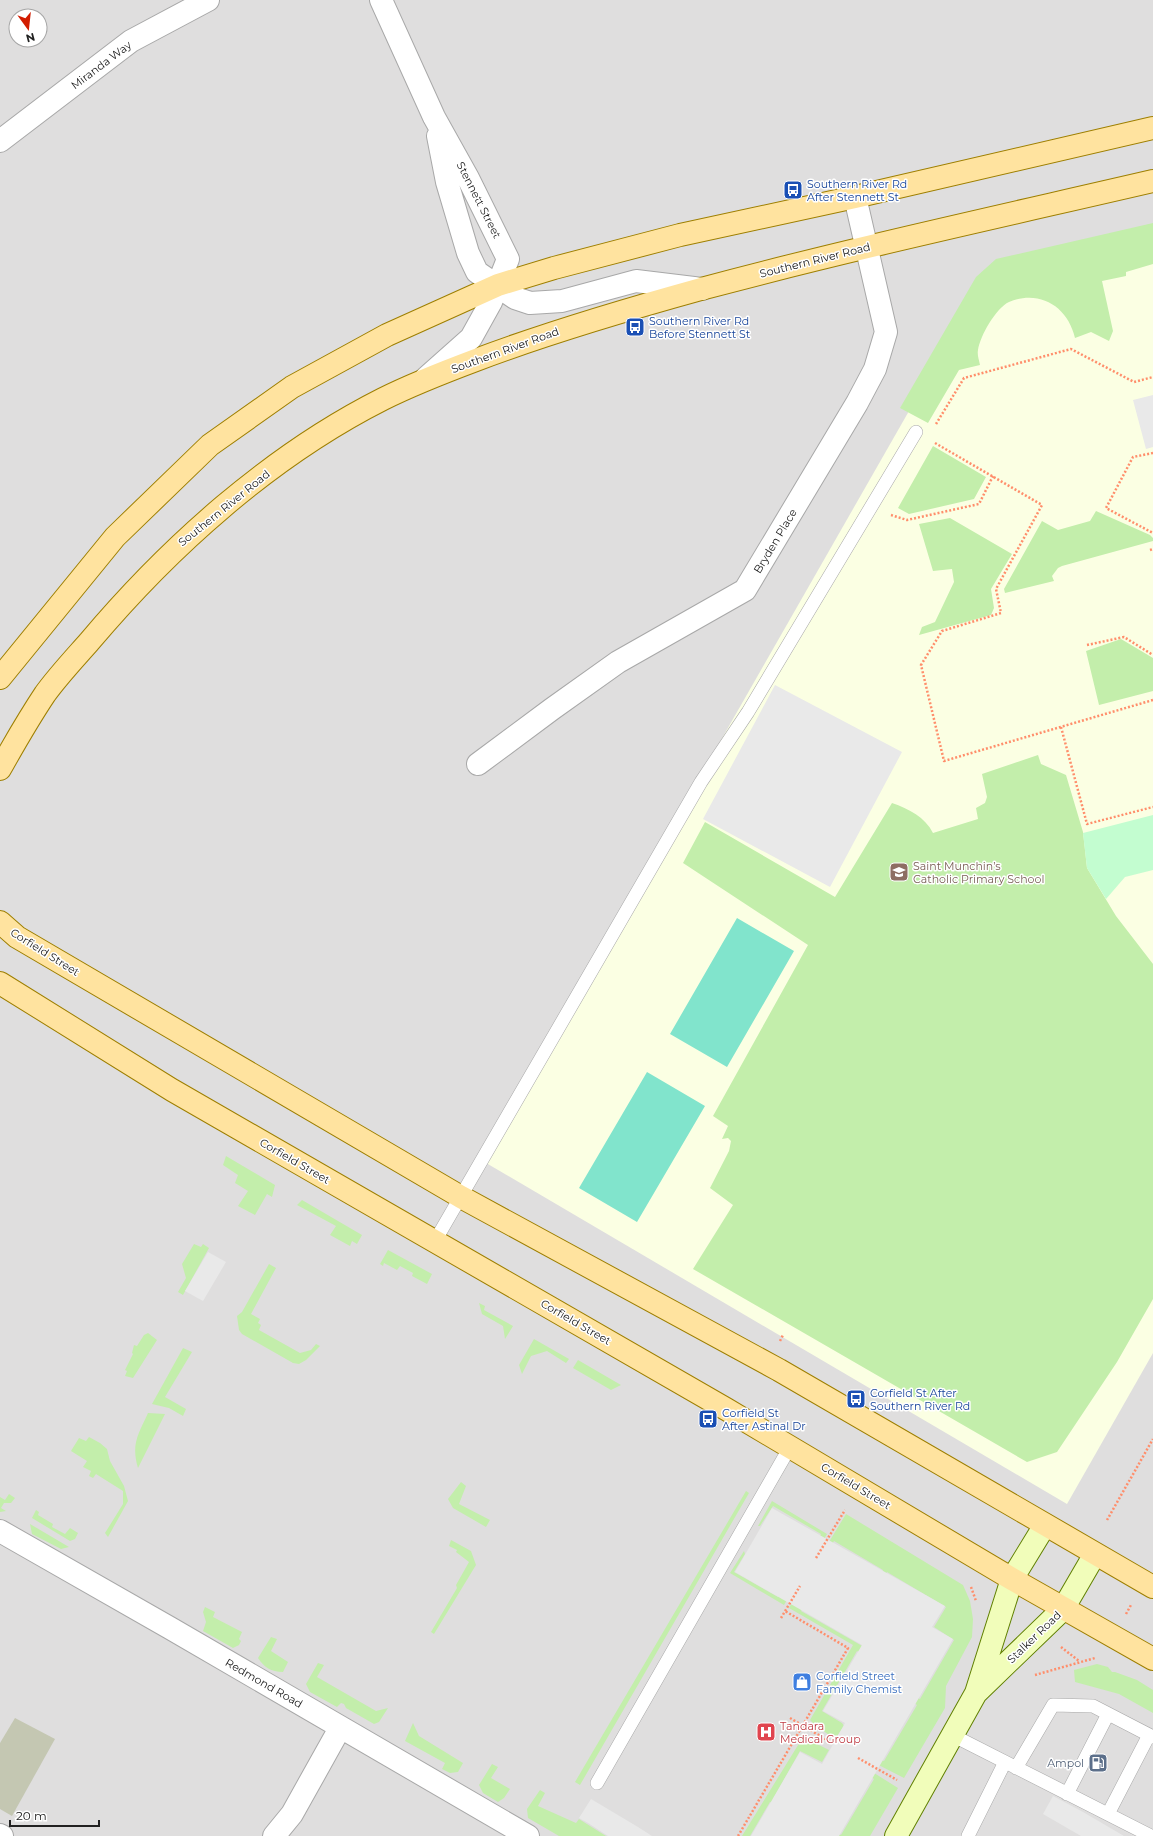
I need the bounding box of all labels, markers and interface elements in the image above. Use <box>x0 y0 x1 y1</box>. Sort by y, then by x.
north arrow <box>8 8 48 48</box>
text: N <box>24 30 37 46</box>
street label: Miranda Way <box>68 38 134 92</box>
street label: Stennett Street <box>454 159 505 241</box>
place label: Southern River Rd After Stennett St <box>807 177 907 204</box>
bus stop icon: Southern River Rd After Stennett St <box>782 179 804 201</box>
street label: Southern River Road <box>758 239 872 281</box>
place label: Southern River Rd Before Stennett St <box>649 314 751 341</box>
bus stop icon: Southern River Rd Before Stennett St <box>624 316 646 338</box>
street label: Southern River Road <box>449 324 561 376</box>
street label: Southern River Road <box>175 467 273 549</box>
street label: Bryden Place <box>750 506 800 576</box>
place label: Saint Munchin’s Catholic Primary School <box>913 859 1044 886</box>
school or university icon: Saint Munchin’s Catholic Primary School <box>888 861 910 883</box>
street label: Corfield Street <box>8 925 83 979</box>
street label: Corfield Street <box>257 1135 333 1187</box>
street label: Corfield Street <box>538 1296 614 1348</box>
place label: Corfield St After Southern River Rd <box>870 1386 970 1413</box>
bus stop icon: Corfield St After Southern River Rd <box>845 1388 867 1410</box>
place label: Corfield St After Astinal Dr <box>722 1406 806 1433</box>
bus stop icon: Corfield St After Astinal Dr <box>697 1408 719 1430</box>
street label: Corfield Street <box>819 1460 894 1513</box>
street label: Stalker Road <box>1004 1608 1064 1666</box>
street label: Redmond Road <box>223 1655 305 1711</box>
place label: Corfield Street Family Chemist <box>816 1669 902 1696</box>
shop icon: Corfield Street Family Chemist <box>791 1671 813 1693</box>
place label: Tandara Medical Group <box>780 1719 861 1746</box>
hospital icon: Tandara Medical Group <box>755 1721 777 1743</box>
fuel station icon: Ampol <box>1087 1752 1109 1774</box>
place label: Ampol <box>1047 1756 1084 1770</box>
scale bar <box>10 1802 99 1828</box>
text: 20 m <box>16 1808 47 1823</box>

